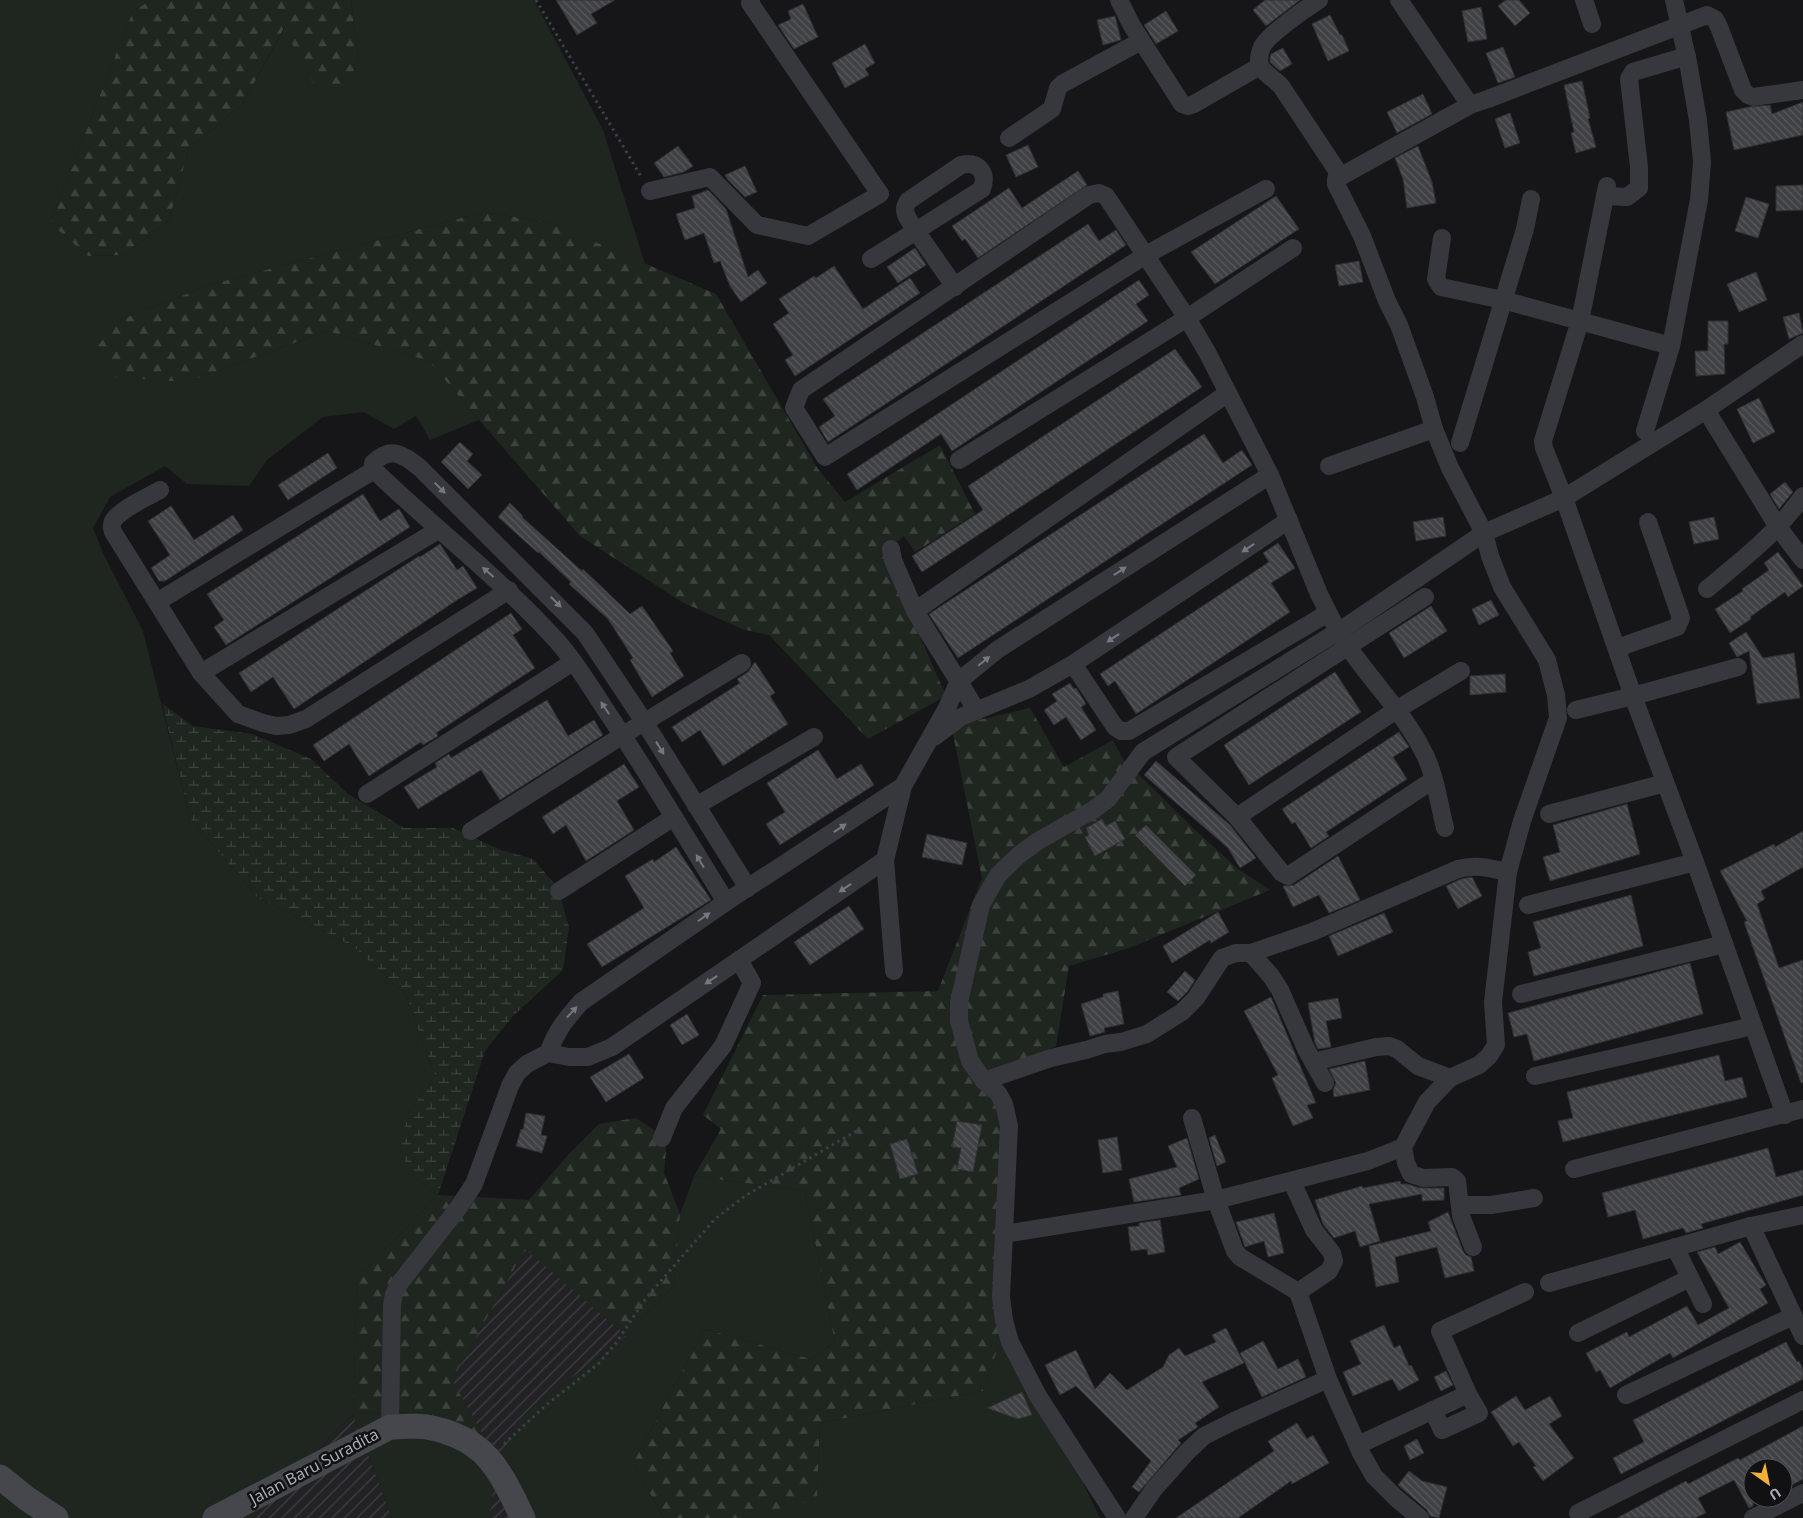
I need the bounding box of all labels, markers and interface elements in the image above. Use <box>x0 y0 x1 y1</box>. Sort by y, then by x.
one-way arrow <box>434 482 446 494</box>
one-way arrow <box>1241 543 1255 552</box>
one-way arrow <box>1113 566 1127 576</box>
one-way arrow <box>482 567 494 578</box>
one-way arrow <box>550 596 562 608</box>
one-way arrow <box>1106 633 1120 642</box>
one-way arrow <box>978 655 991 666</box>
one-way arrow <box>600 701 610 715</box>
one-way arrow <box>656 741 665 754</box>
one-way arrow <box>833 823 846 832</box>
one-way arrow <box>696 854 705 867</box>
one-way arrow <box>838 883 852 893</box>
one-way arrow <box>697 912 711 922</box>
one-way arrow <box>704 975 718 985</box>
one-way arrow <box>566 1006 578 1018</box>
street label: Jalan Baru Suradita <box>244 1423 382 1510</box>
north arrow <box>1743 1458 1793 1508</box>
text: U <box>1766 1483 1785 1505</box>

